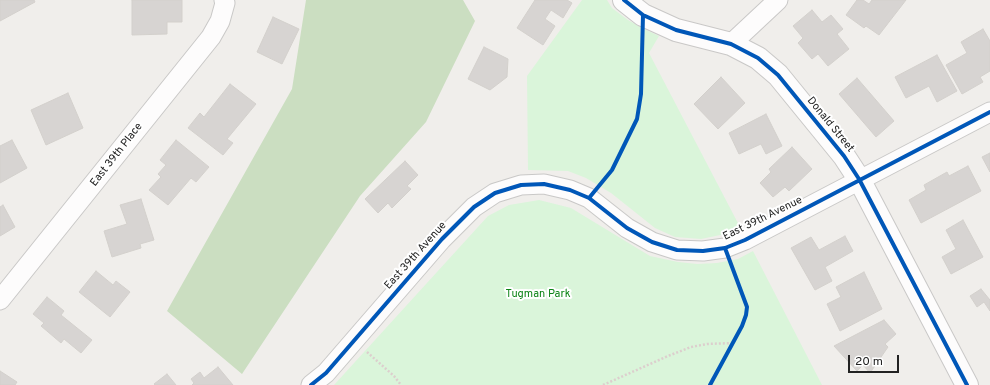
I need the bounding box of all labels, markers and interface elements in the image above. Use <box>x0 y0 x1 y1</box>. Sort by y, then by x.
street label: Donald Street <box>804 95 856 155</box>
street label: East 39th Place <box>88 121 146 189</box>
street label: East 39th Avenue <box>721 194 805 244</box>
street label: East 39th Avenue <box>382 219 450 293</box>
park label: Tugman Park <box>505 288 571 302</box>
scale bar <box>850 347 901 373</box>
text: 20 m <box>855 354 883 370</box>

